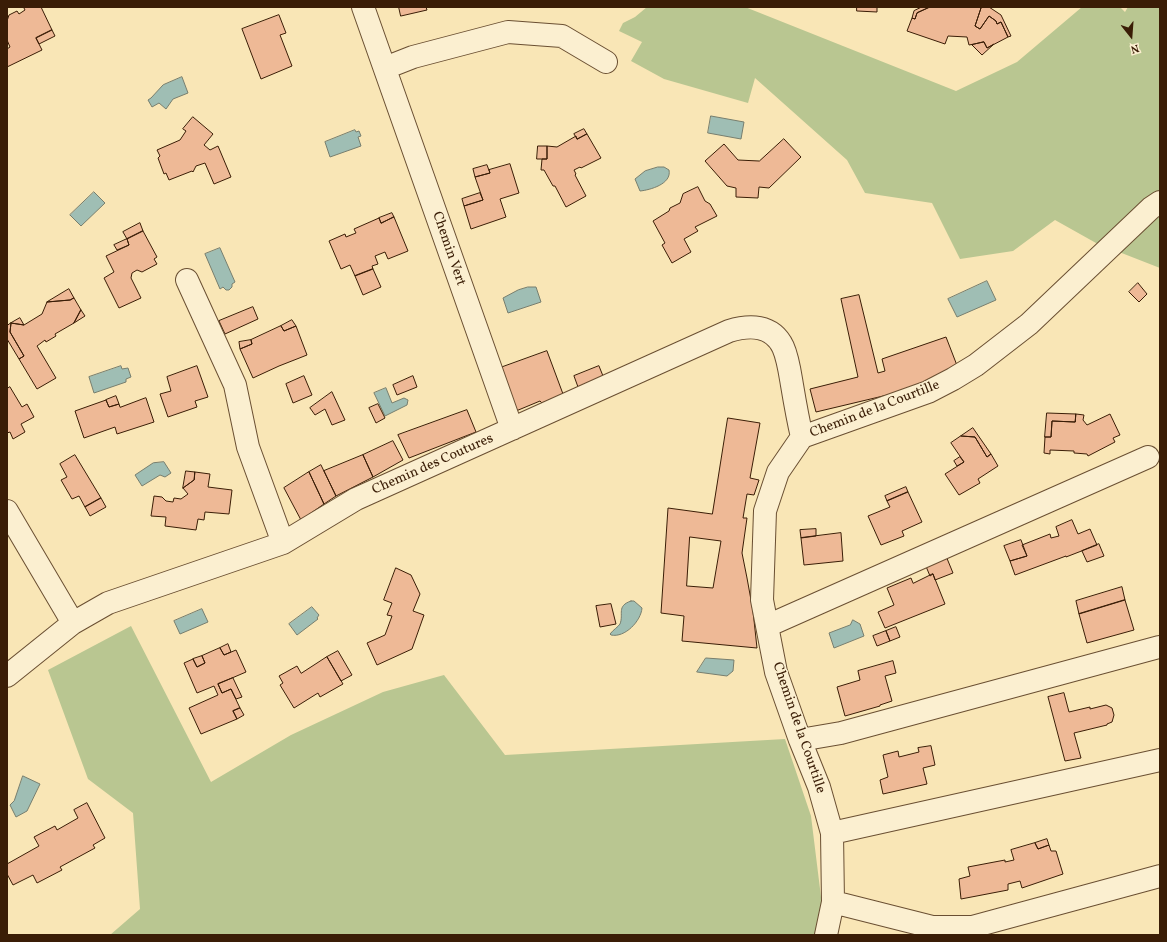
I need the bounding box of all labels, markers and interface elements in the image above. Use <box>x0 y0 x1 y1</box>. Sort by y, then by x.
north arrow <box>1111 16 1151 56</box>
text: N <box>1129 40 1141 56</box>
street label: Chemin Vert <box>427 210 469 288</box>
street label: Chemin de la Courtille <box>808 377 942 443</box>
street label: Chemin des Coutures <box>370 431 496 499</box>
street label: Chemin de la Courtille <box>768 660 828 796</box>

